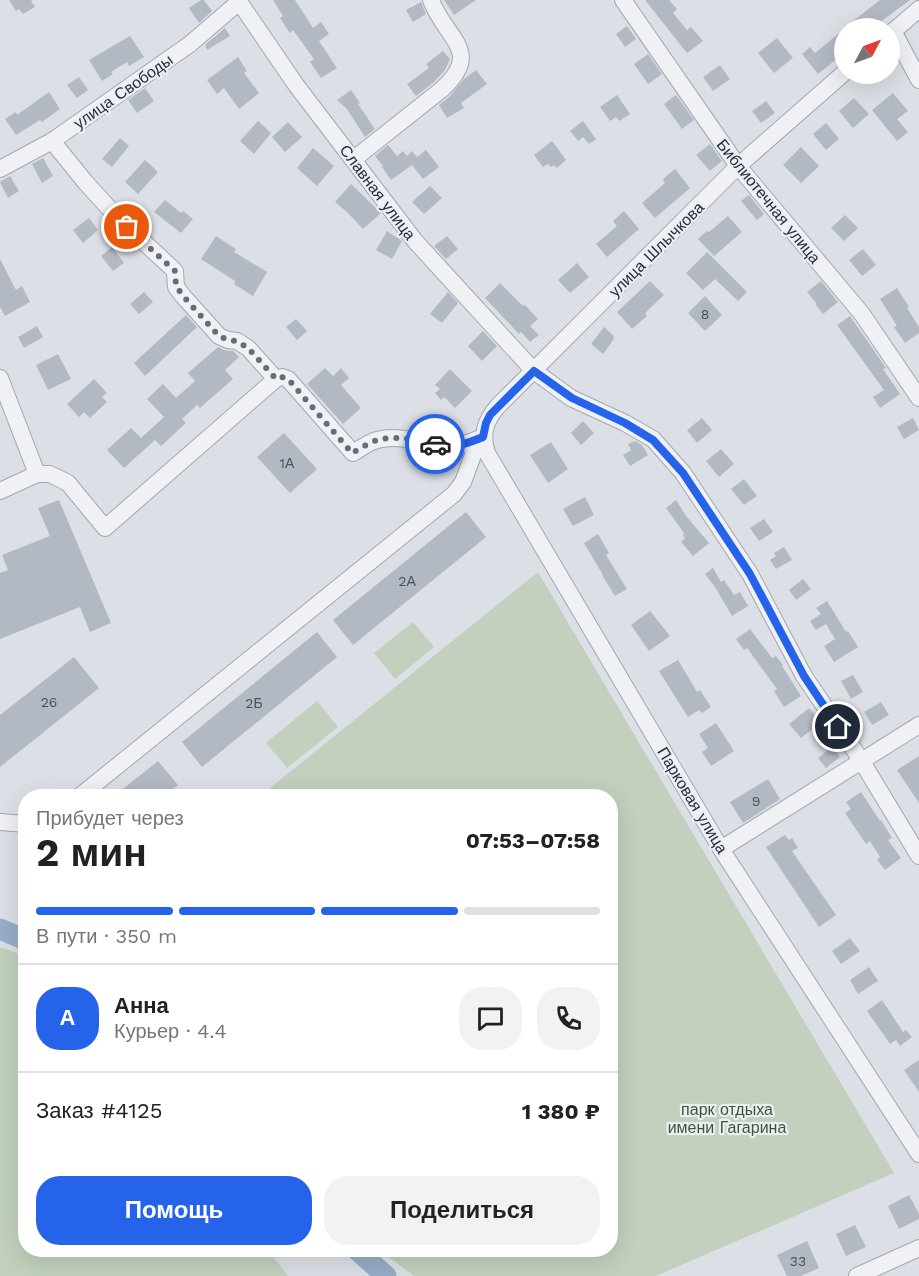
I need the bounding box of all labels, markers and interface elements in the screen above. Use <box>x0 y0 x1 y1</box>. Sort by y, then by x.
north arrow <box>834 18 900 84</box>
map controls <box>834 18 900 84</box>
street label: улица Свободы <box>70 50 177 133</box>
street label: Библиотечная улица <box>713 135 825 267</box>
street label: Славная улица <box>336 141 420 244</box>
street label: улица Шлычкова <box>605 198 708 301</box>
pin <box>101 201 152 252</box>
icon: bag <box>110 210 143 243</box>
house number: 8 <box>701 306 709 322</box>
courier <box>405 414 465 474</box>
icon: car <box>419 428 452 461</box>
house number: 1А <box>280 455 295 471</box>
house number: 2А <box>398 573 416 589</box>
house number: 26 <box>41 694 57 710</box>
house number: 2Б <box>245 695 263 711</box>
pin <box>812 701 863 752</box>
icon: home <box>821 710 854 743</box>
street label: Парковая улица <box>653 744 732 857</box>
house number: 9 <box>752 793 760 809</box>
text: Прибудет через <box>36 806 184 830</box>
text: 07:53–07:58 <box>466 828 600 853</box>
text: 2 мин <box>36 830 147 875</box>
text: В пути · 350 m <box>36 924 177 948</box>
button: chat <box>459 987 522 1050</box>
button: phone <box>537 987 600 1050</box>
text: Анна <box>114 993 169 1018</box>
text: А <box>60 1005 75 1030</box>
text: Курьер · 4.4 <box>114 1019 227 1043</box>
text: Заказ #4125 <box>36 1098 163 1123</box>
text: 1 380 ₽ <box>522 1099 600 1124</box>
park label: парк отдыха имени Гагарина <box>668 1100 786 1137</box>
button: Помощь <box>36 1176 312 1245</box>
button: Поделиться <box>324 1176 600 1245</box>
house number: 33 <box>790 1253 806 1269</box>

